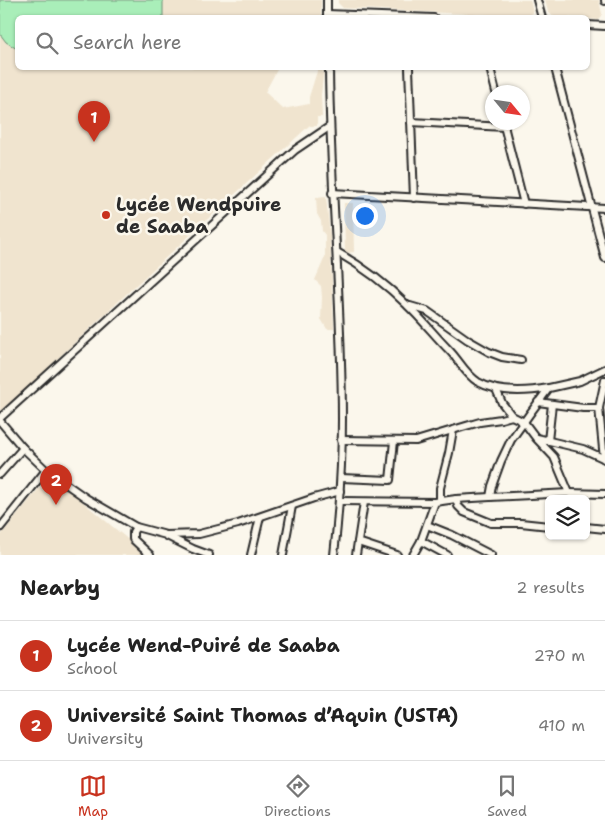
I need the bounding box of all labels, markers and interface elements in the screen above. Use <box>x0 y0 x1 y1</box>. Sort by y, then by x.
search box <box>15 15 590 70</box>
icon: search <box>33 29 61 57</box>
text: Search here <box>73 30 182 55</box>
north arrow <box>485 85 530 130</box>
pin: 1 <box>78 101 110 142</box>
place label: Lycée Wendpuire de Saaba <box>116 192 281 239</box>
your location <box>352 203 378 229</box>
marker: Lycée Wendpuire de Saaba <box>100 209 112 221</box>
pin: 2 <box>40 464 72 505</box>
map controls <box>545 495 590 540</box>
button: layers <box>545 495 590 540</box>
text: Nearby <box>20 574 100 602</box>
text: 2 results <box>516 577 585 598</box>
text: Lycée Wend-Puiré de Saaba <box>67 633 340 658</box>
text: 1 <box>32 645 40 666</box>
text: 270 m <box>534 645 585 666</box>
text: School <box>67 658 117 679</box>
text: Université Saint Thomas d’Aquin (USTA) <box>67 703 458 728</box>
text: 2 <box>30 715 42 736</box>
text: 410 m <box>538 715 585 736</box>
text: University <box>67 728 143 749</box>
tab: Map <box>78 772 108 820</box>
tab: Directions <box>264 772 331 820</box>
tab: Saved <box>487 772 527 820</box>

